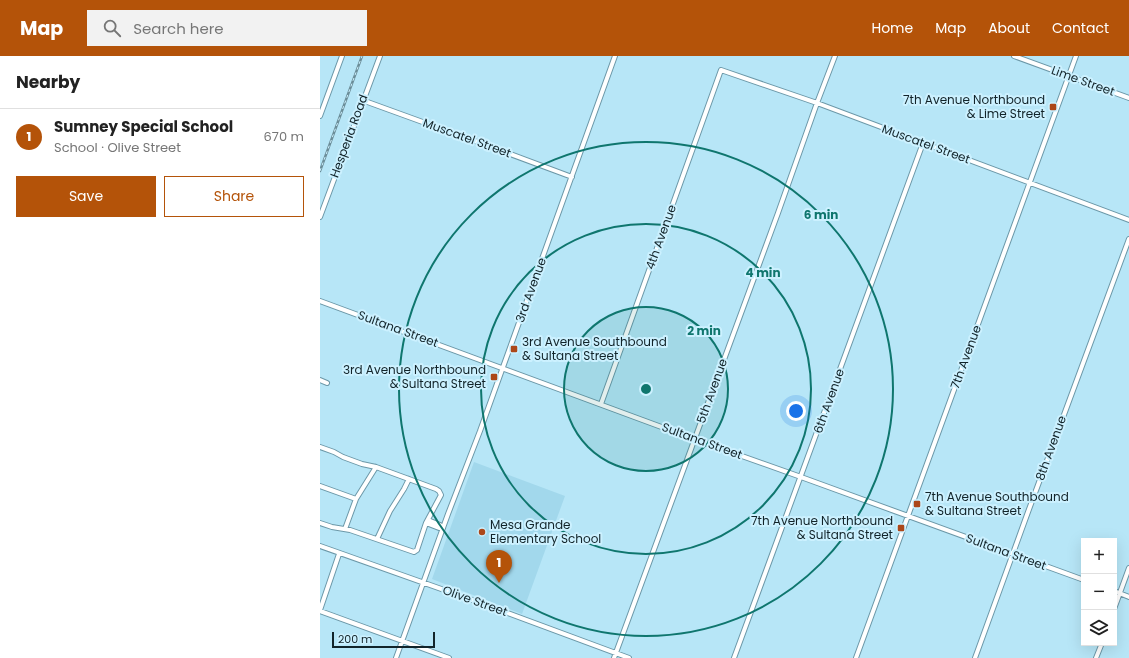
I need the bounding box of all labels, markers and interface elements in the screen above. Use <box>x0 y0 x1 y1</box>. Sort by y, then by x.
search box <box>87 10 367 46</box>
text: Map <box>20 15 63 42</box>
icon: search <box>101 17 123 39</box>
text: Search here <box>133 18 224 39</box>
text: Home <box>871 18 913 38</box>
text: Map <box>935 18 966 38</box>
text: About <box>988 18 1030 38</box>
text: Contact <box>1052 18 1109 38</box>
street label: Lime Street <box>1049 61 1117 100</box>
text: Nearby <box>16 70 80 94</box>
place label: 7th Avenue Northbound & Lime Street <box>903 91 1045 122</box>
street label: Hesperia Road <box>326 92 371 180</box>
marker: 7th Avenue Northbound & Lime Street <box>1048 102 1058 112</box>
street label: Muscatel Street <box>421 114 514 161</box>
text: Sumney Special School <box>54 116 233 137</box>
street label: Muscatel Street <box>880 120 973 167</box>
text: 1 <box>27 127 31 146</box>
text: 670 m <box>264 127 304 146</box>
text: School · Olive Street <box>54 138 181 157</box>
button: Save <box>16 176 156 217</box>
button: Share <box>164 176 304 217</box>
street label: 4th Avenue <box>641 202 680 272</box>
text: 6 min <box>804 206 838 223</box>
street label: 3rd Avenue <box>511 255 550 325</box>
text: 4 min <box>745 264 781 281</box>
street label: Sultana Street <box>356 306 441 351</box>
text: 2 min <box>687 322 721 339</box>
street label: 7th Avenue <box>946 323 985 391</box>
place label: 3rd Avenue Southbound & Sultana Street <box>522 333 667 364</box>
marker: 3rd Avenue Southbound & Sultana Street <box>509 344 519 354</box>
street label: 5th Avenue <box>692 356 731 426</box>
place label: 3rd Avenue Northbound & Sultana Street <box>343 361 486 392</box>
street label: 6th Avenue <box>809 366 848 436</box>
marker: 3rd Avenue Northbound & Sultana Street <box>489 372 499 382</box>
centre of rings <box>639 382 653 396</box>
your location <box>786 401 806 421</box>
street label: 8th Avenue <box>1031 413 1070 483</box>
street label: Sultana Street <box>660 418 745 463</box>
place label: 7th Avenue Southbound & Sultana Street <box>925 488 1069 519</box>
marker: 7th Avenue Southbound & Sultana Street <box>912 499 922 509</box>
place label: 7th Avenue Northbound & Sultana Street <box>751 512 893 543</box>
place label: Mesa Grande Elementary School <box>490 516 601 547</box>
marker: 7th Avenue Northbound & Sultana Street <box>896 523 906 533</box>
marker: Mesa Grande Elementary School <box>477 527 487 537</box>
street label: Sultana Street <box>964 529 1049 574</box>
map controls <box>1081 538 1117 646</box>
button: + <box>1081 538 1117 574</box>
pin: 1 <box>486 550 512 583</box>
button: − <box>1081 574 1117 610</box>
street label: Olive Street <box>440 581 510 620</box>
button: layers <box>1081 610 1117 646</box>
scale bar <box>332 630 435 649</box>
text: 200 m <box>338 631 372 647</box>

